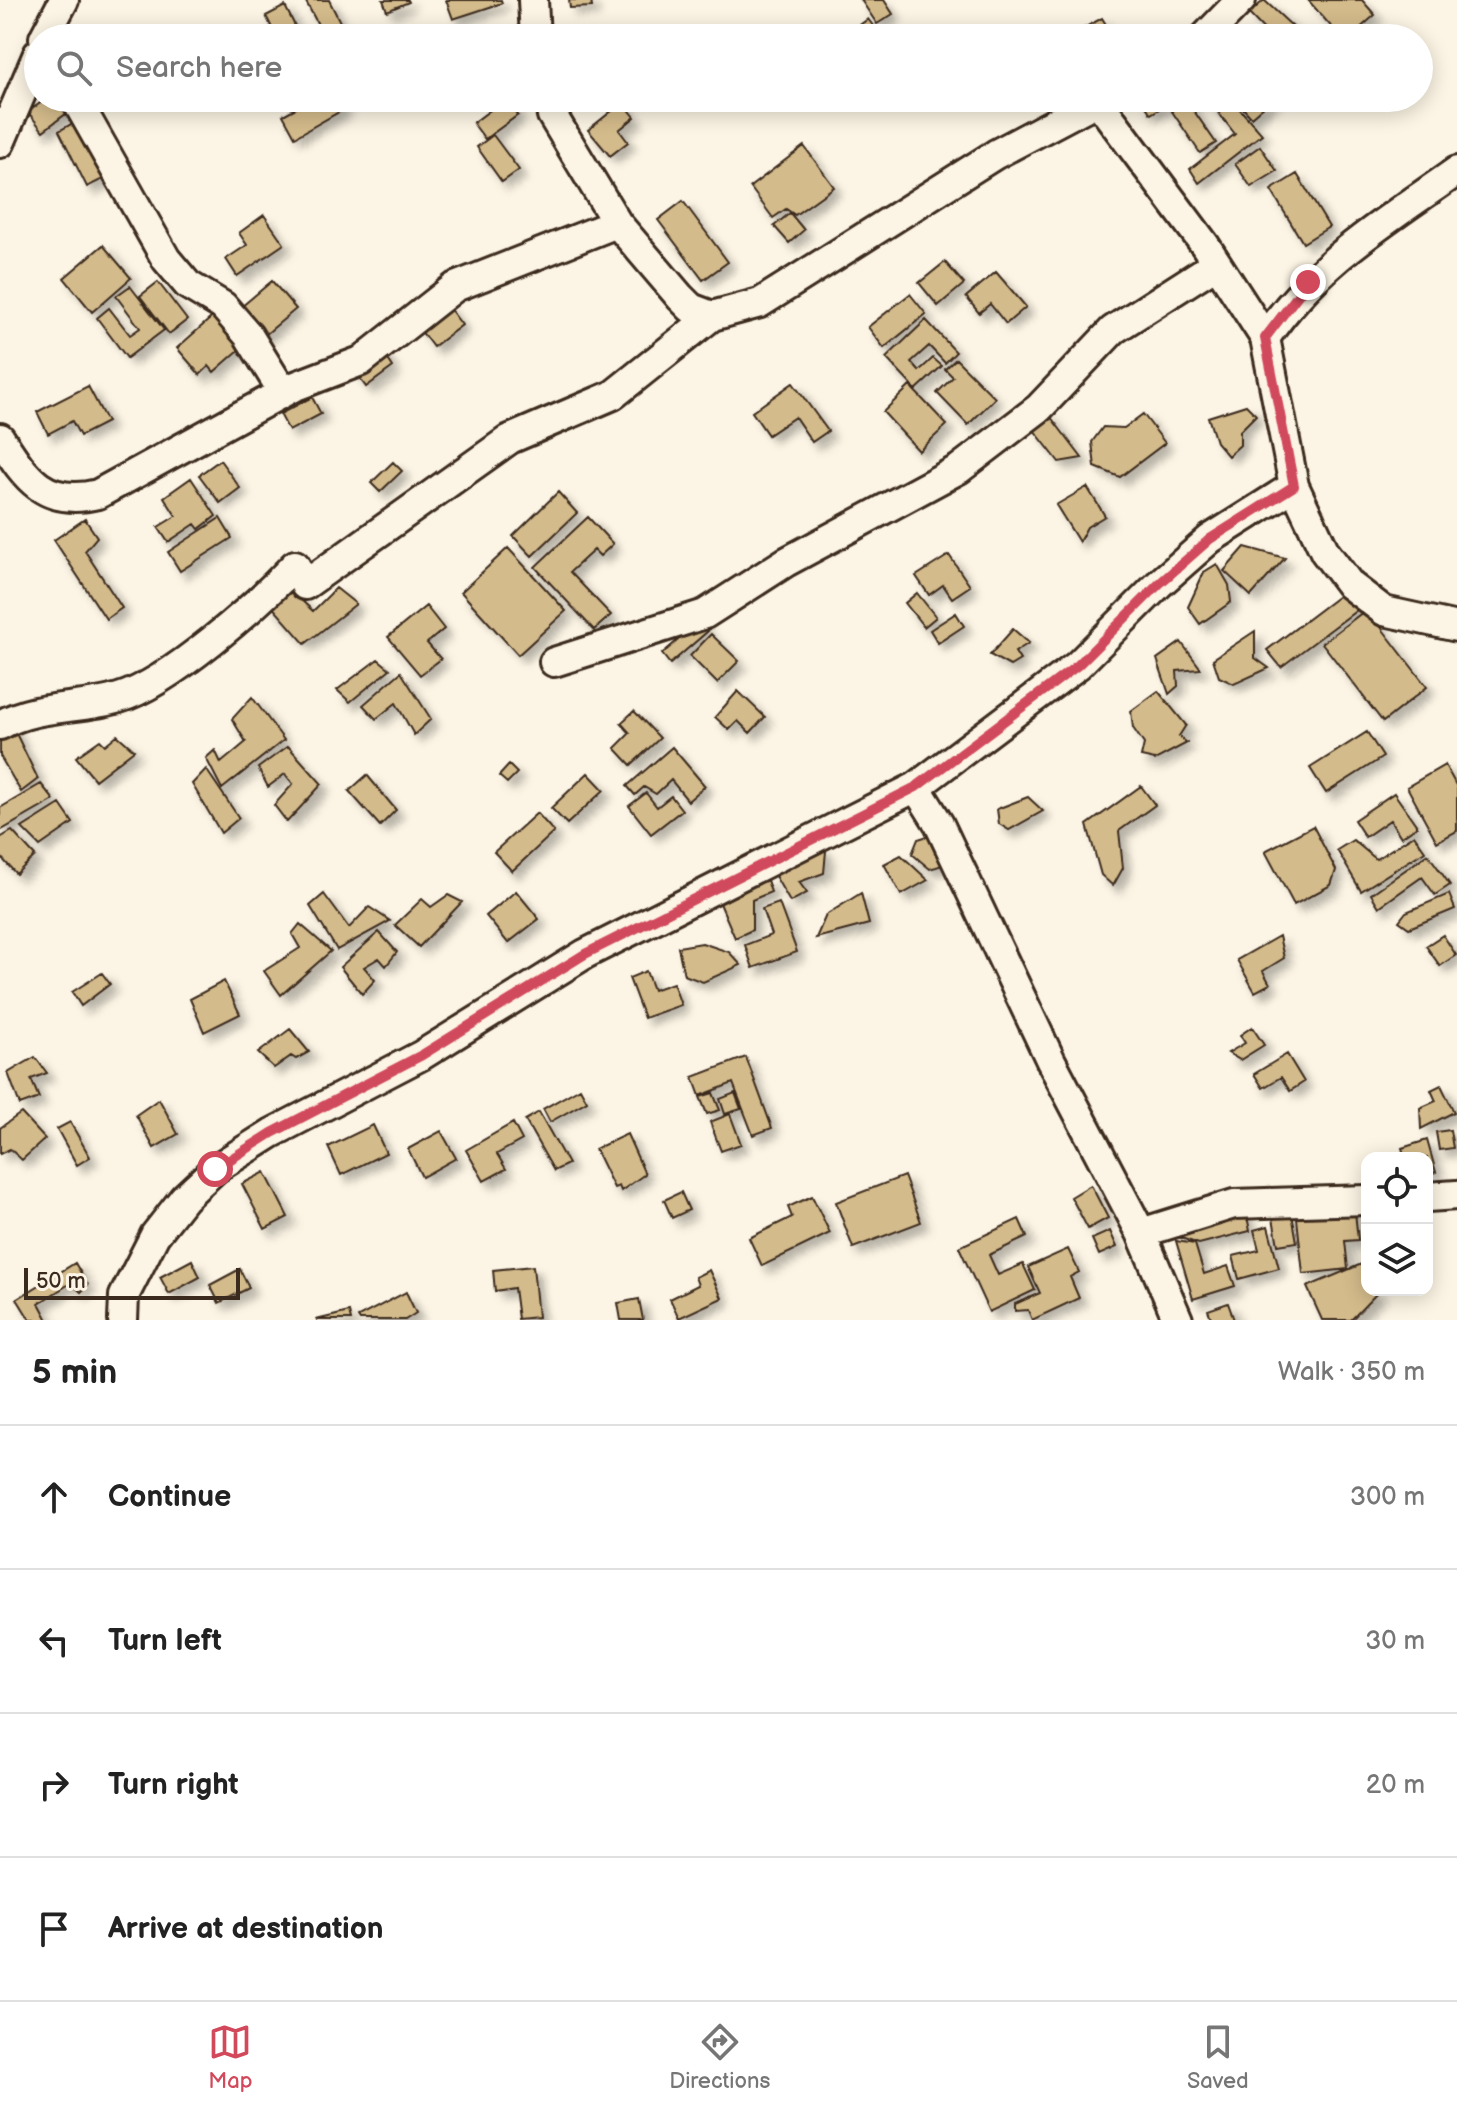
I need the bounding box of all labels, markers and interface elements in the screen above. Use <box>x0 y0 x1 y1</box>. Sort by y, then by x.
search box <box>24 24 1433 112</box>
icon: search <box>52 46 96 90</box>
text: Search here <box>116 50 282 86</box>
route end <box>1290 264 1326 300</box>
route start <box>197 1151 233 1187</box>
map controls <box>1361 1152 1433 1296</box>
button: locate <box>1361 1152 1433 1224</box>
button: layers <box>1361 1224 1433 1296</box>
scale bar <box>24 1264 240 1300</box>
text: 50 m <box>36 1268 86 1295</box>
text: 5 min <box>32 1352 117 1393</box>
text: Walk · 350 m <box>1278 1357 1425 1388</box>
icon: ahead <box>32 1475 76 1519</box>
text: Continue <box>108 1479 231 1515</box>
text: 300 m <box>1350 1482 1425 1513</box>
icon: left <box>32 1619 76 1663</box>
text: Turn left <box>108 1623 222 1659</box>
text: 30 m <box>1365 1626 1425 1657</box>
icon: right <box>32 1763 76 1807</box>
text: Turn right <box>108 1767 239 1803</box>
text: 20 m <box>1366 1770 1425 1801</box>
icon: arrive <box>32 1907 76 1951</box>
text: Arrive at destination <box>108 1911 384 1947</box>
tab: Map <box>208 2020 253 2095</box>
tab: Directions <box>669 2020 770 2095</box>
tab: Saved <box>1187 2020 1249 2095</box>

